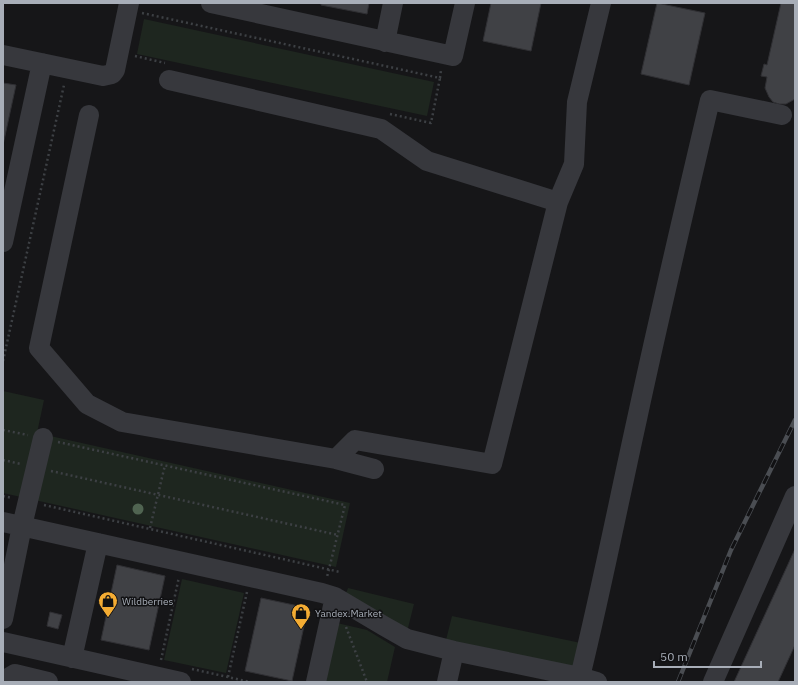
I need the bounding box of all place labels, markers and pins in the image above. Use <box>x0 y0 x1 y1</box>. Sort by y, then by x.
shop icon: Wildberries <box>97 590 119 618</box>
place label: Wildberries <box>122 595 174 608</box>
shop icon: Yandex.Market <box>290 602 312 630</box>
place label: Yandex.Market <box>315 607 382 620</box>

